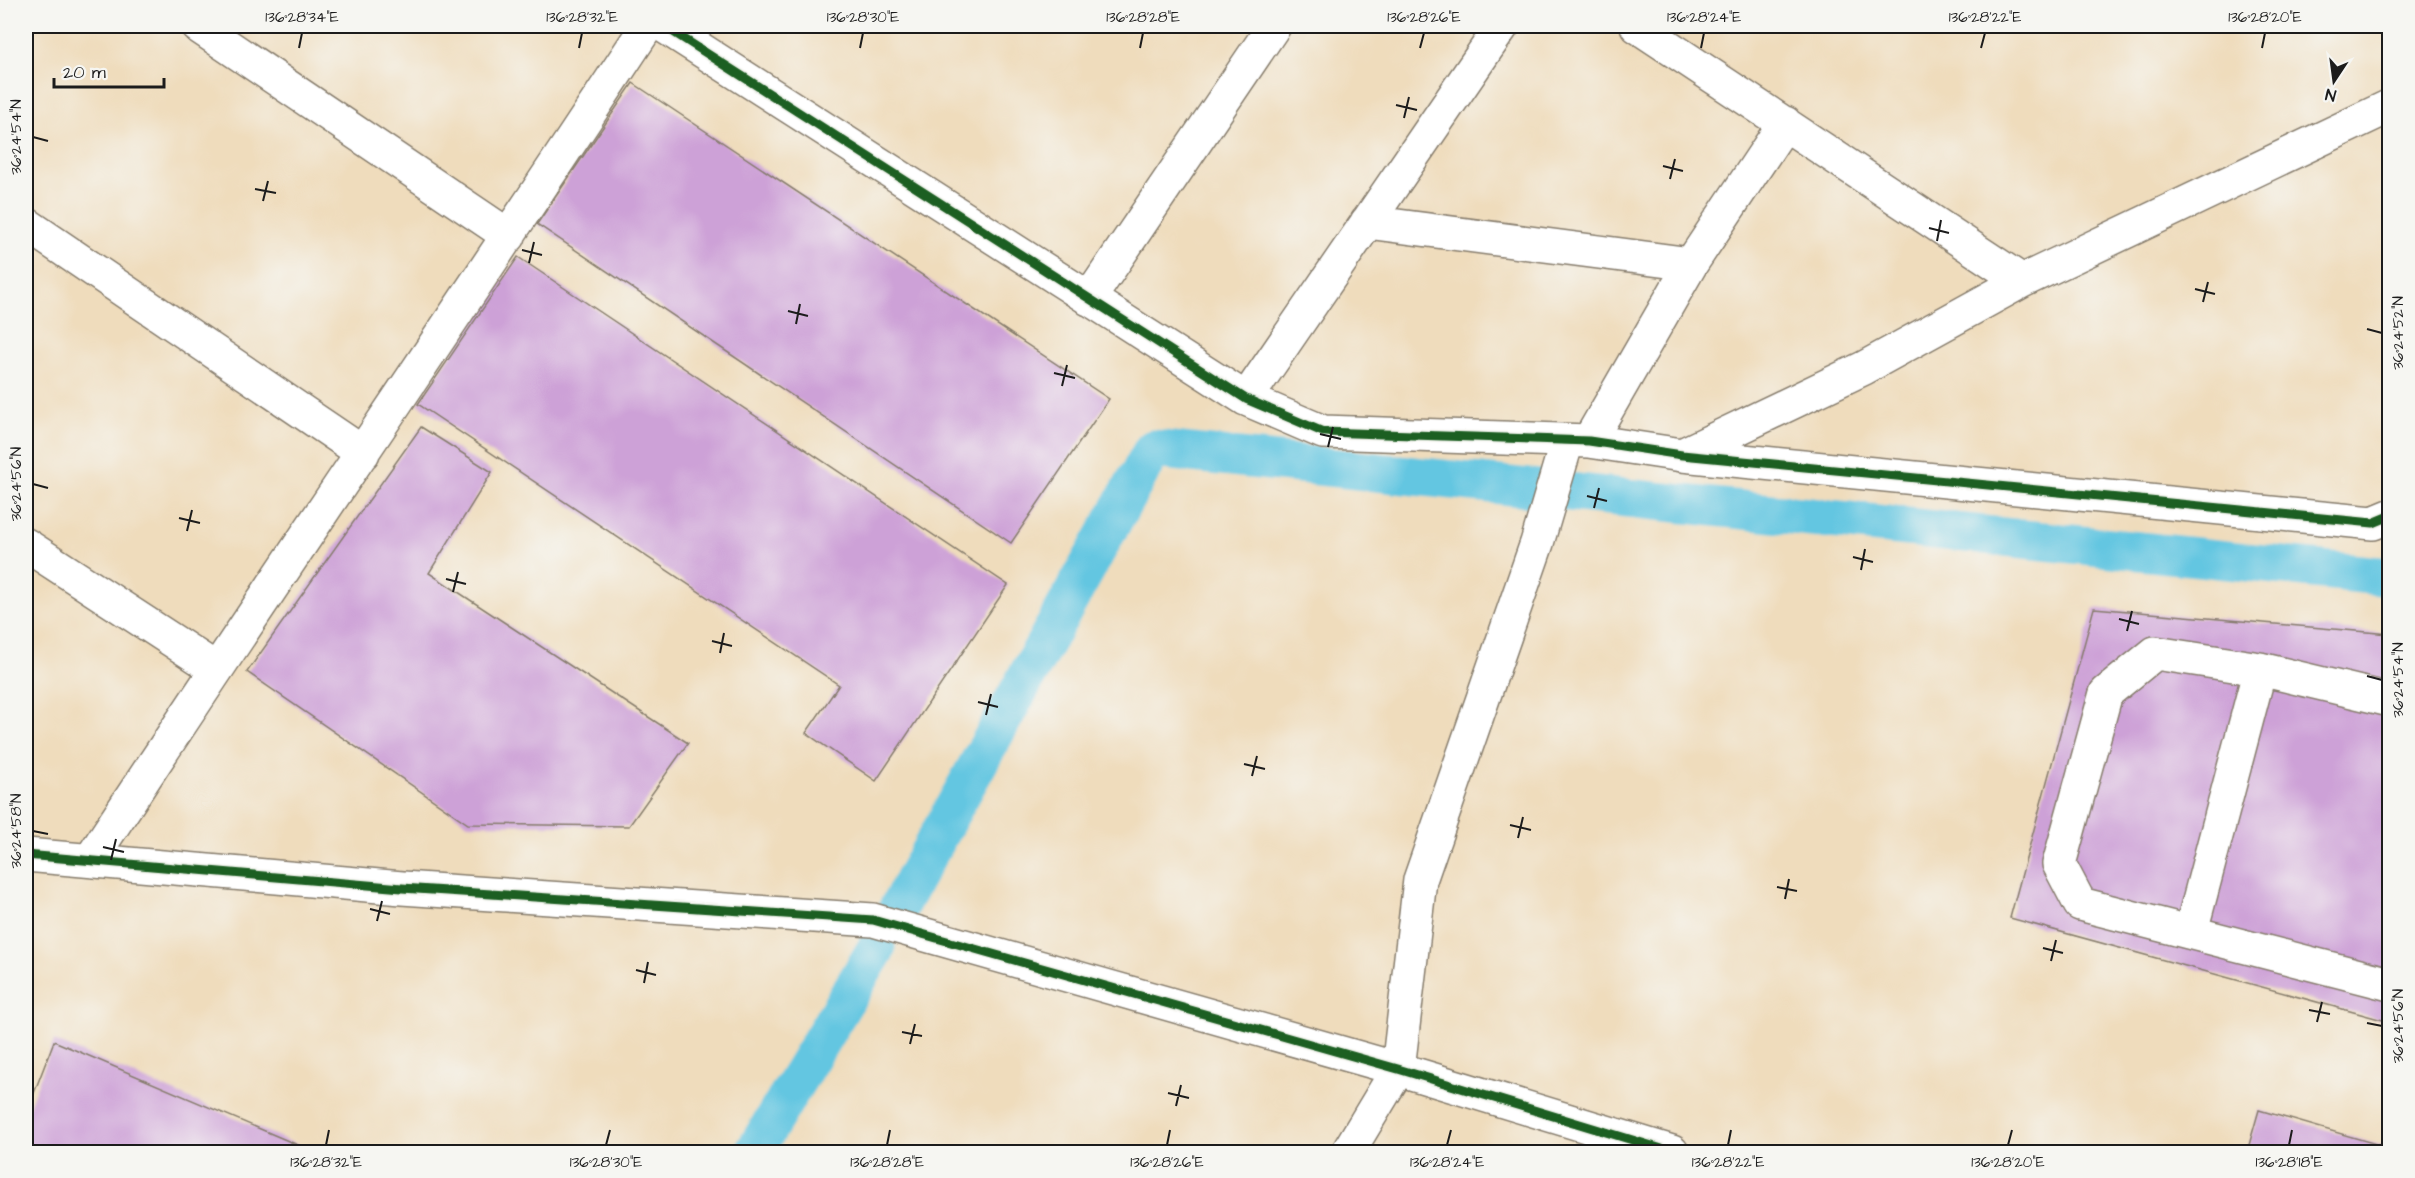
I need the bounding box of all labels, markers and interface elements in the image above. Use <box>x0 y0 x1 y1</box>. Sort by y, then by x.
text: 136°28'34"E <box>265 7 339 28</box>
text: 136°28'32"E <box>546 7 618 28</box>
text: 136°28'30"E <box>827 7 899 28</box>
text: 136°28'28"E <box>1106 7 1180 28</box>
text: 136°28'26"E <box>1387 7 1461 28</box>
text: 136°28'24"E <box>1667 7 1741 28</box>
text: 136°28'22"E <box>1949 7 2021 28</box>
text: 136°28'20"E <box>2228 7 2302 28</box>
scale bar <box>54 51 164 89</box>
north arrow <box>2304 51 2364 111</box>
text: 20 m <box>63 60 106 85</box>
text: N <box>2323 83 2338 106</box>
text: 36°24'54"N <box>6 99 27 175</box>
text: 36°24'52"N <box>2388 296 2409 370</box>
text: 36°24'56"N <box>6 447 27 521</box>
text: 36°24'54"N <box>2388 642 2409 718</box>
text: 36°24'58"N <box>6 794 27 868</box>
text: 36°24'56"N <box>2388 989 2409 1063</box>
text: 136°28'32"E <box>290 1152 362 1173</box>
text: 136°28'30"E <box>570 1152 642 1173</box>
text: 136°28'28"E <box>850 1152 924 1173</box>
text: 136°28'26"E <box>1130 1152 1204 1173</box>
text: 136°28'24"E <box>1410 1152 1484 1173</box>
text: 136°28'22"E <box>1692 1152 1764 1173</box>
text: 136°28'20"E <box>1971 1152 2045 1173</box>
text: 136°28'18"E <box>2255 1152 2323 1173</box>

